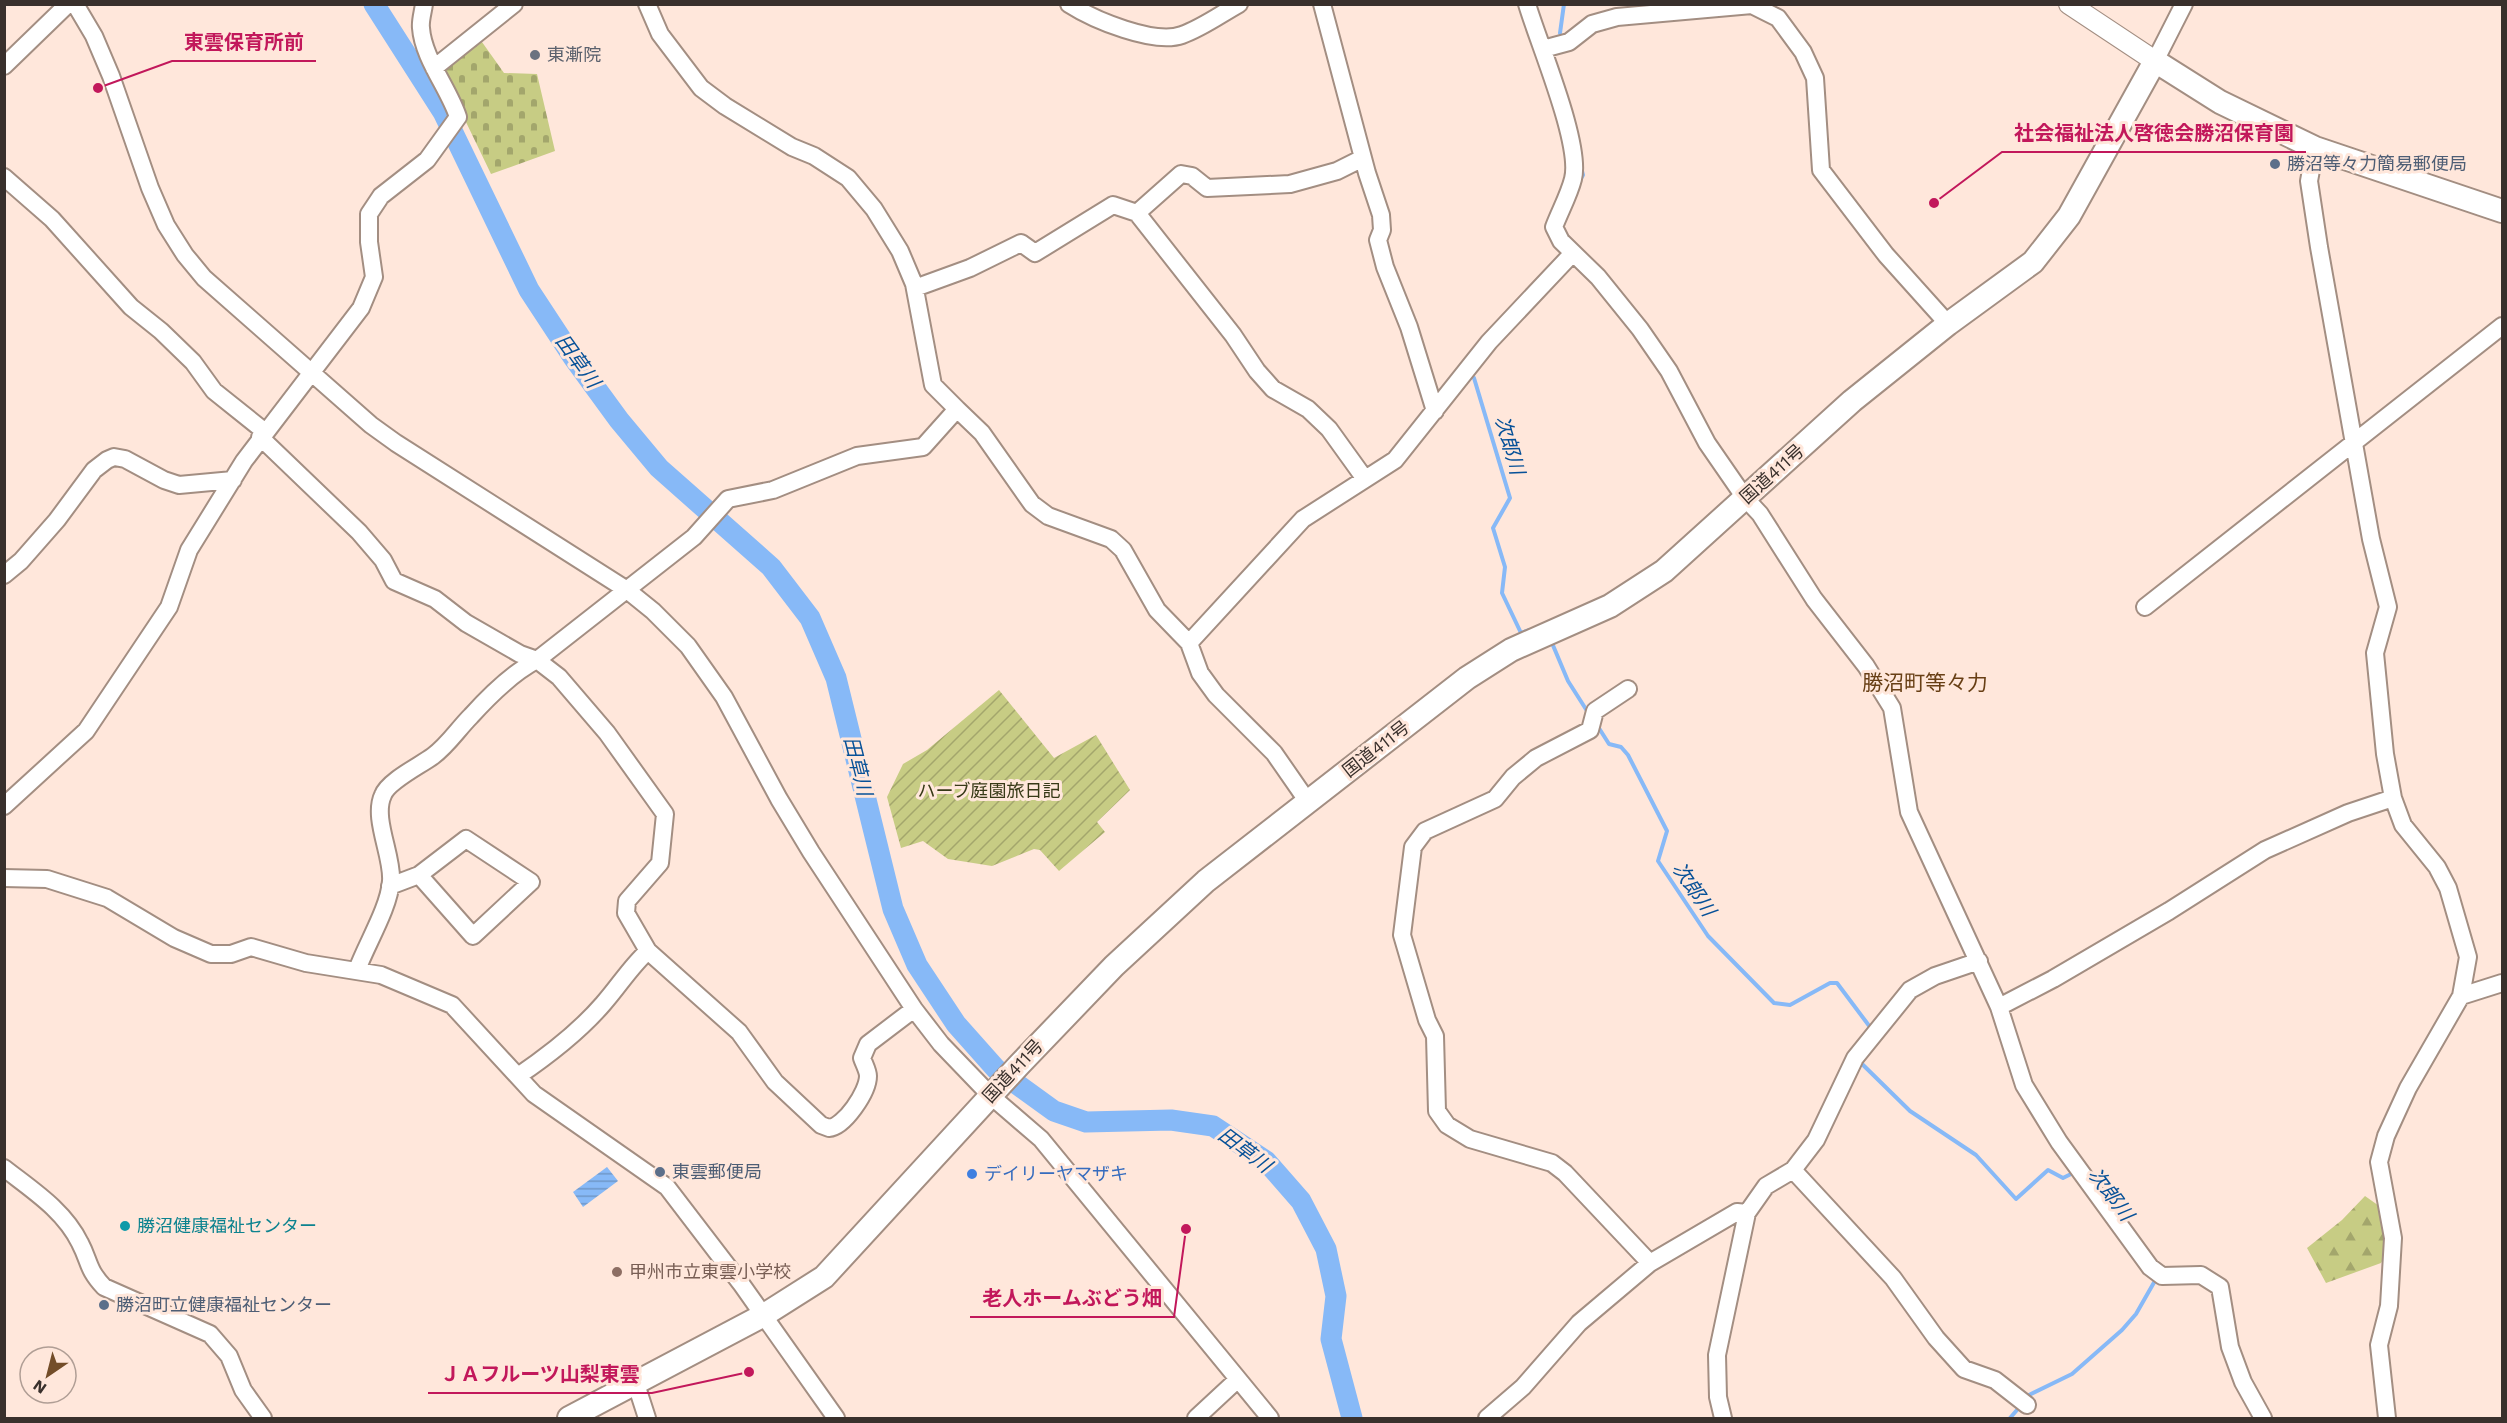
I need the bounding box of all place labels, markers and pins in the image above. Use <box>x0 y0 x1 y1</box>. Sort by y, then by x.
callout: 東雲保育所前 <box>172 23 316 61</box>
place label: 東漸院 <box>547 44 601 65</box>
marker: 東漸院 <box>528 48 542 62</box>
callout: 社会福祉法人啓徳会勝沼保育園 <box>2002 114 2306 152</box>
place label: 勝沼等々力簡易郵便局 <box>2287 153 2467 174</box>
marker: 勝沼等々力簡易郵便局 <box>2268 157 2282 171</box>
place label: 東雲郵便局 <box>672 1161 762 1182</box>
place label: デイリーヤマザキ <box>984 1163 1128 1184</box>
marker: 東雲郵便局 <box>653 1165 667 1179</box>
marker: デイリーヤマザキ <box>965 1167 979 1181</box>
place label: 勝沼健康福祉センター <box>137 1215 317 1236</box>
marker: 勝沼健康福祉センター <box>118 1219 132 1233</box>
place label: 甲州市立東雲小学校 <box>629 1261 791 1282</box>
marker: 甲州市立東雲小学校 <box>610 1265 624 1279</box>
callout: 老人ホームぶどう畑 <box>970 1279 1174 1317</box>
place label: 勝沼町立健康福祉センター <box>116 1294 332 1315</box>
marker: 勝沼町立健康福祉センター <box>97 1298 111 1312</box>
callout: ＪＡフルーツ山梨東雲 <box>428 1355 652 1393</box>

